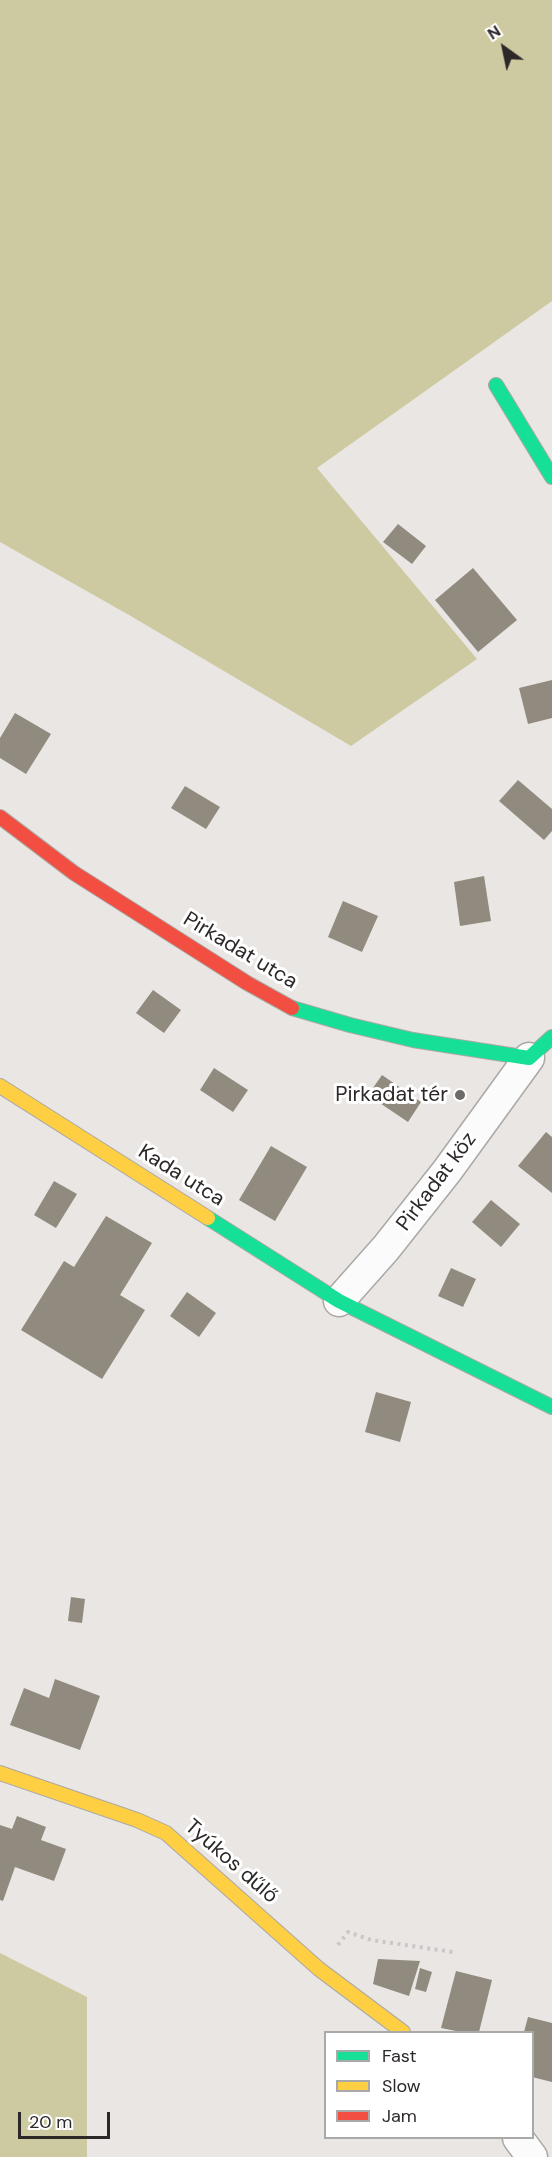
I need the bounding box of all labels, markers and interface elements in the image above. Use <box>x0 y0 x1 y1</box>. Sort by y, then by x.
north arrow <box>474 18 534 78</box>
text: N <box>483 21 505 44</box>
street label: Pirkadat utca <box>178 907 302 995</box>
place label: Pirkadat tér <box>335 1082 448 1108</box>
marker: Pirkadat tér <box>453 1088 467 1102</box>
street label: Pirkadat köz <box>392 1128 482 1236</box>
street label: Kada utca <box>133 1140 229 1212</box>
street label: Tyúkos dűlő <box>179 1815 283 1909</box>
legend <box>324 2031 534 2139</box>
text: Fast <box>382 2044 417 2068</box>
text: Slow <box>382 2074 421 2098</box>
scale bar <box>21 2100 112 2138</box>
text: Jam <box>382 2104 417 2128</box>
text: 20 m <box>29 2110 72 2134</box>

